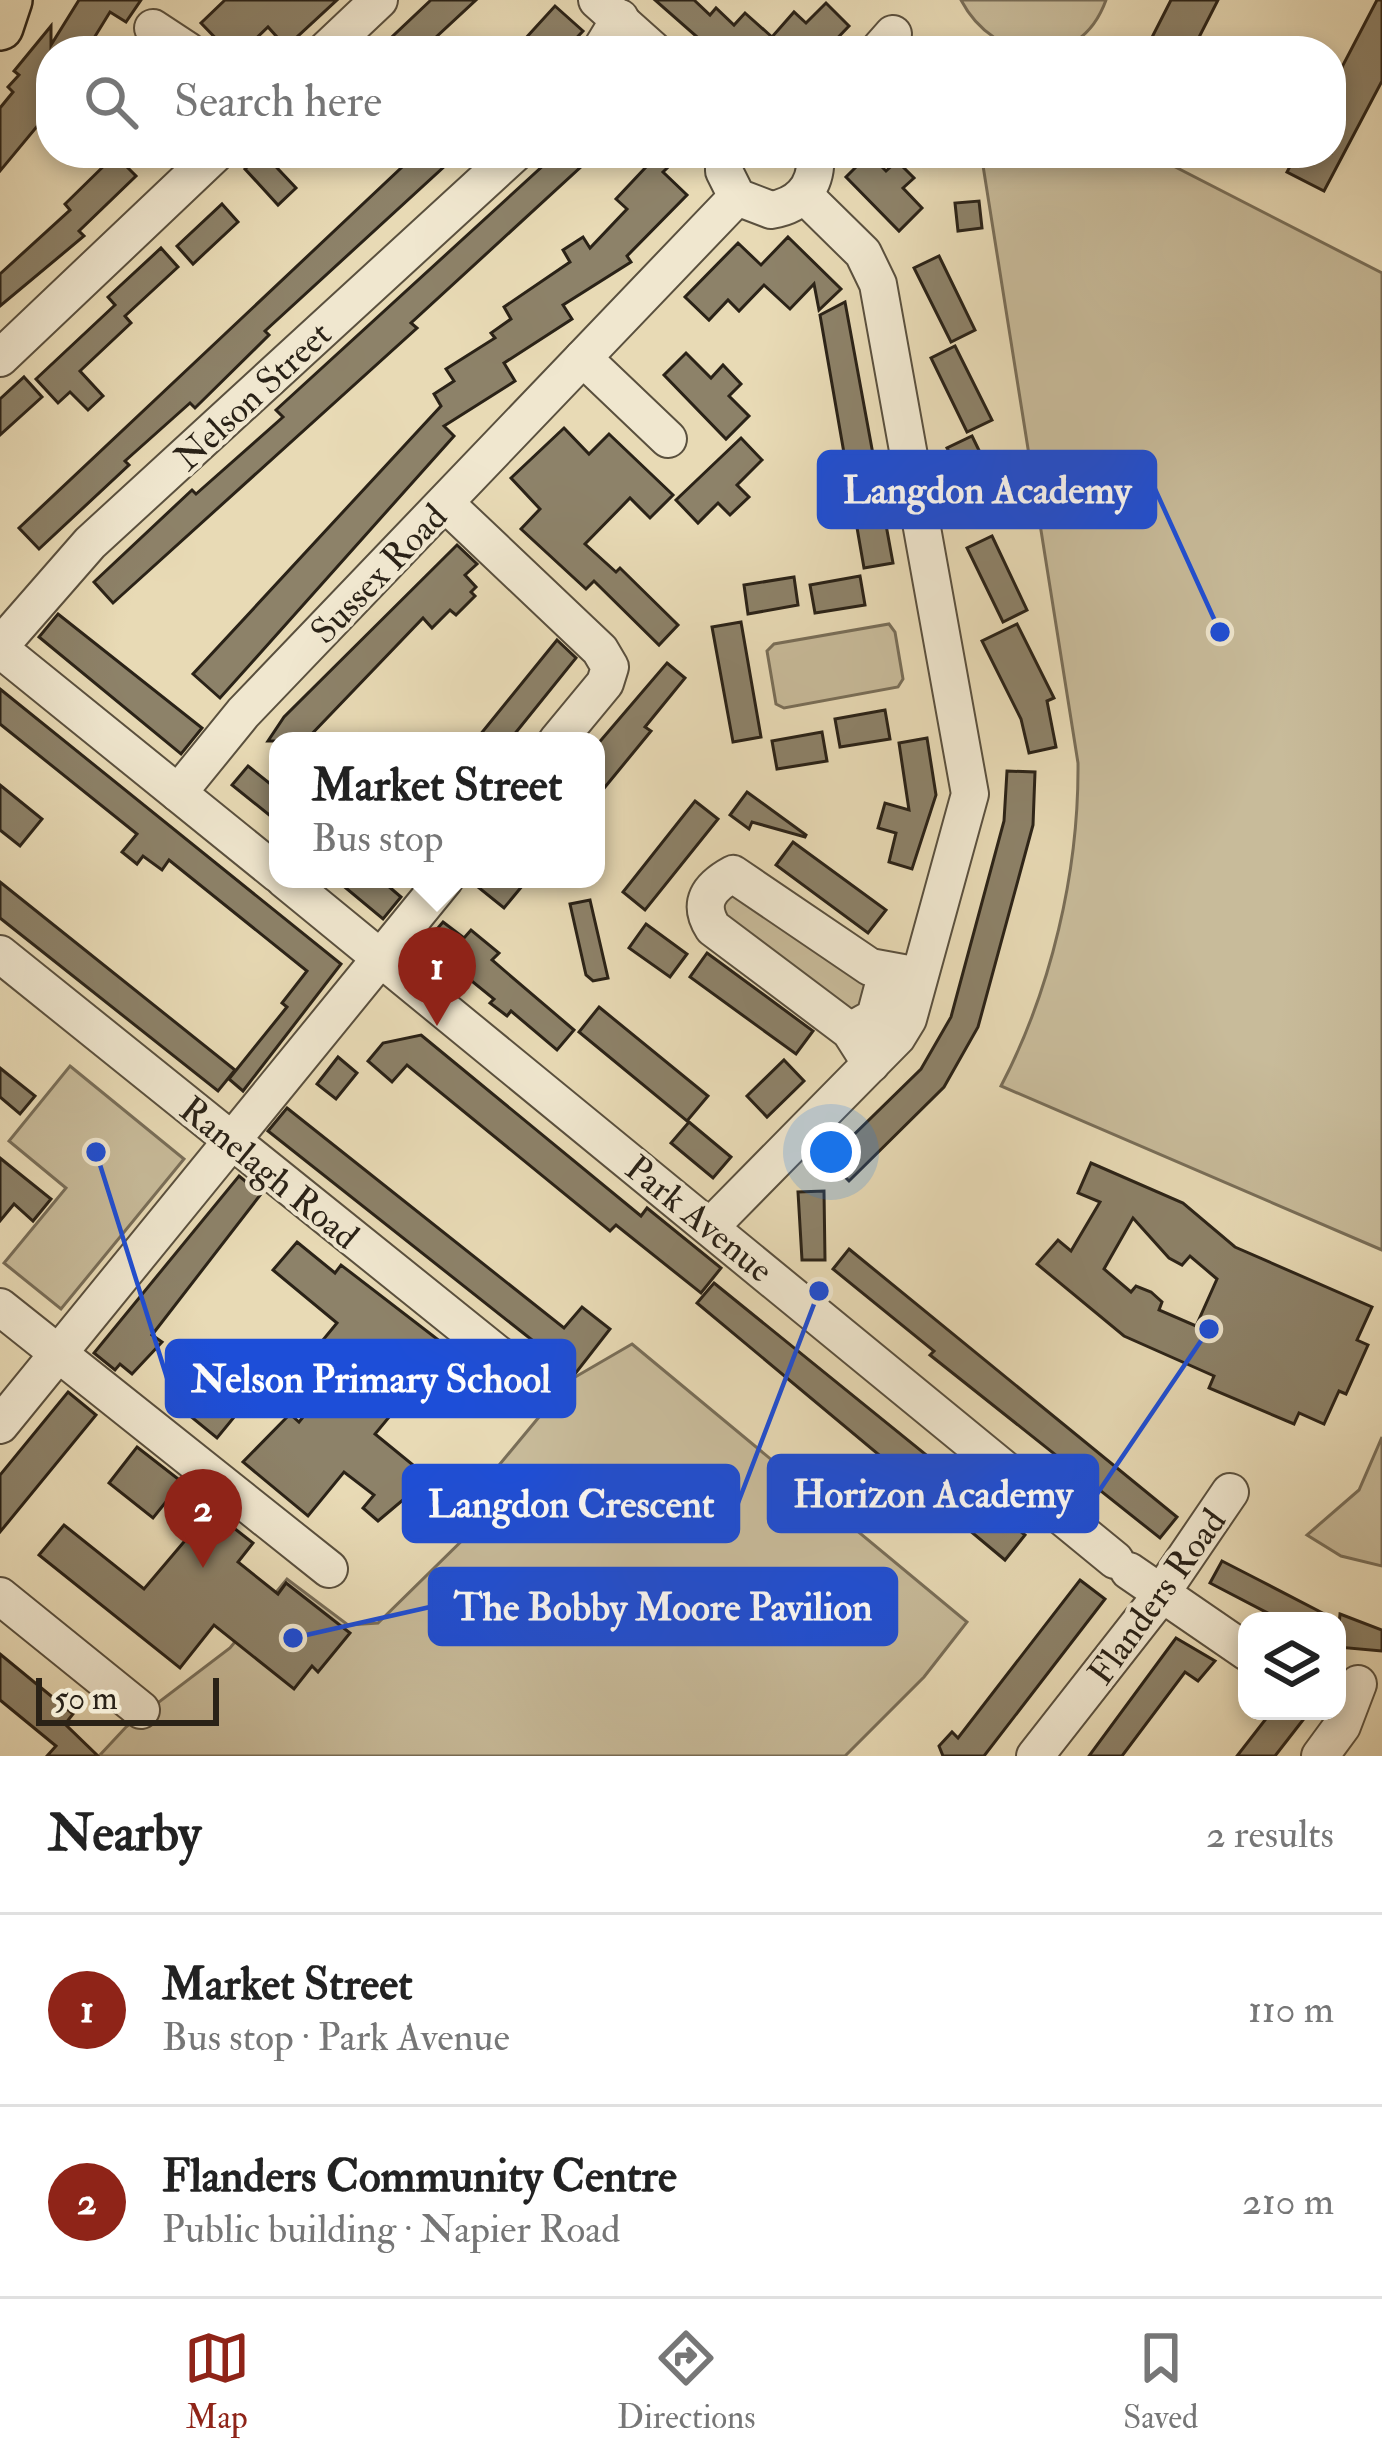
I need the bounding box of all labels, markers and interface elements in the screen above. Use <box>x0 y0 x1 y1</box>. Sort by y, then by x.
search box <box>36 36 1346 168</box>
icon: search <box>78 69 144 135</box>
text: Search here <box>174 74 382 130</box>
street label: Nelson Street <box>165 312 341 480</box>
callout: Langdon Academy <box>819 452 1155 527</box>
text: Langdon Academy <box>843 466 1133 515</box>
street label: Sussex Road <box>301 495 457 653</box>
popup <box>269 732 605 888</box>
text: Market Street <box>312 758 562 814</box>
text: Bus stop <box>312 814 443 863</box>
pin: 1 <box>398 927 476 1026</box>
street label: Ranelagh Road <box>170 1087 368 1259</box>
your location <box>801 1122 861 1182</box>
street label: Park Avenue <box>616 1146 782 1292</box>
callout: Nelson Primary School <box>167 1341 574 1416</box>
text: Nelson Primary School <box>190 1355 552 1404</box>
callout: Horizon Academy <box>769 1456 1097 1531</box>
callout: Langdon Crescent <box>404 1466 738 1541</box>
pin: 2 <box>164 1469 242 1568</box>
text: Horizon Academy <box>793 1470 1075 1519</box>
text: Langdon Crescent <box>428 1480 715 1529</box>
street label: Flanders Road <box>1078 1500 1236 1694</box>
callout: The Bobby Moore Pavilion <box>430 1569 896 1644</box>
text: The Bobby Moore Pavilion <box>453 1583 872 1632</box>
map controls <box>1238 1612 1346 1720</box>
button: layers <box>1238 1612 1346 1720</box>
scale bar <box>36 1672 219 1725</box>
text: 50 m <box>54 1678 118 1719</box>
text: Nearby <box>48 1802 201 1866</box>
text: 2 results <box>1206 1810 1334 1859</box>
text: Market Street <box>162 1957 413 2013</box>
text: 1 <box>80 1985 94 2034</box>
text: 110 m <box>1248 1985 1334 2034</box>
text: Bus stop · Park Avenue <box>162 2013 510 2062</box>
text: Flanders Community Centre <box>162 2149 677 2205</box>
text: 2 <box>77 2177 97 2226</box>
text: 210 m <box>1242 2177 1334 2226</box>
text: Public building · Napier Road <box>162 2205 621 2254</box>
tab: Map <box>184 2325 250 2438</box>
tab: Directions <box>617 2325 756 2438</box>
tab: Saved <box>1123 2325 1198 2438</box>

